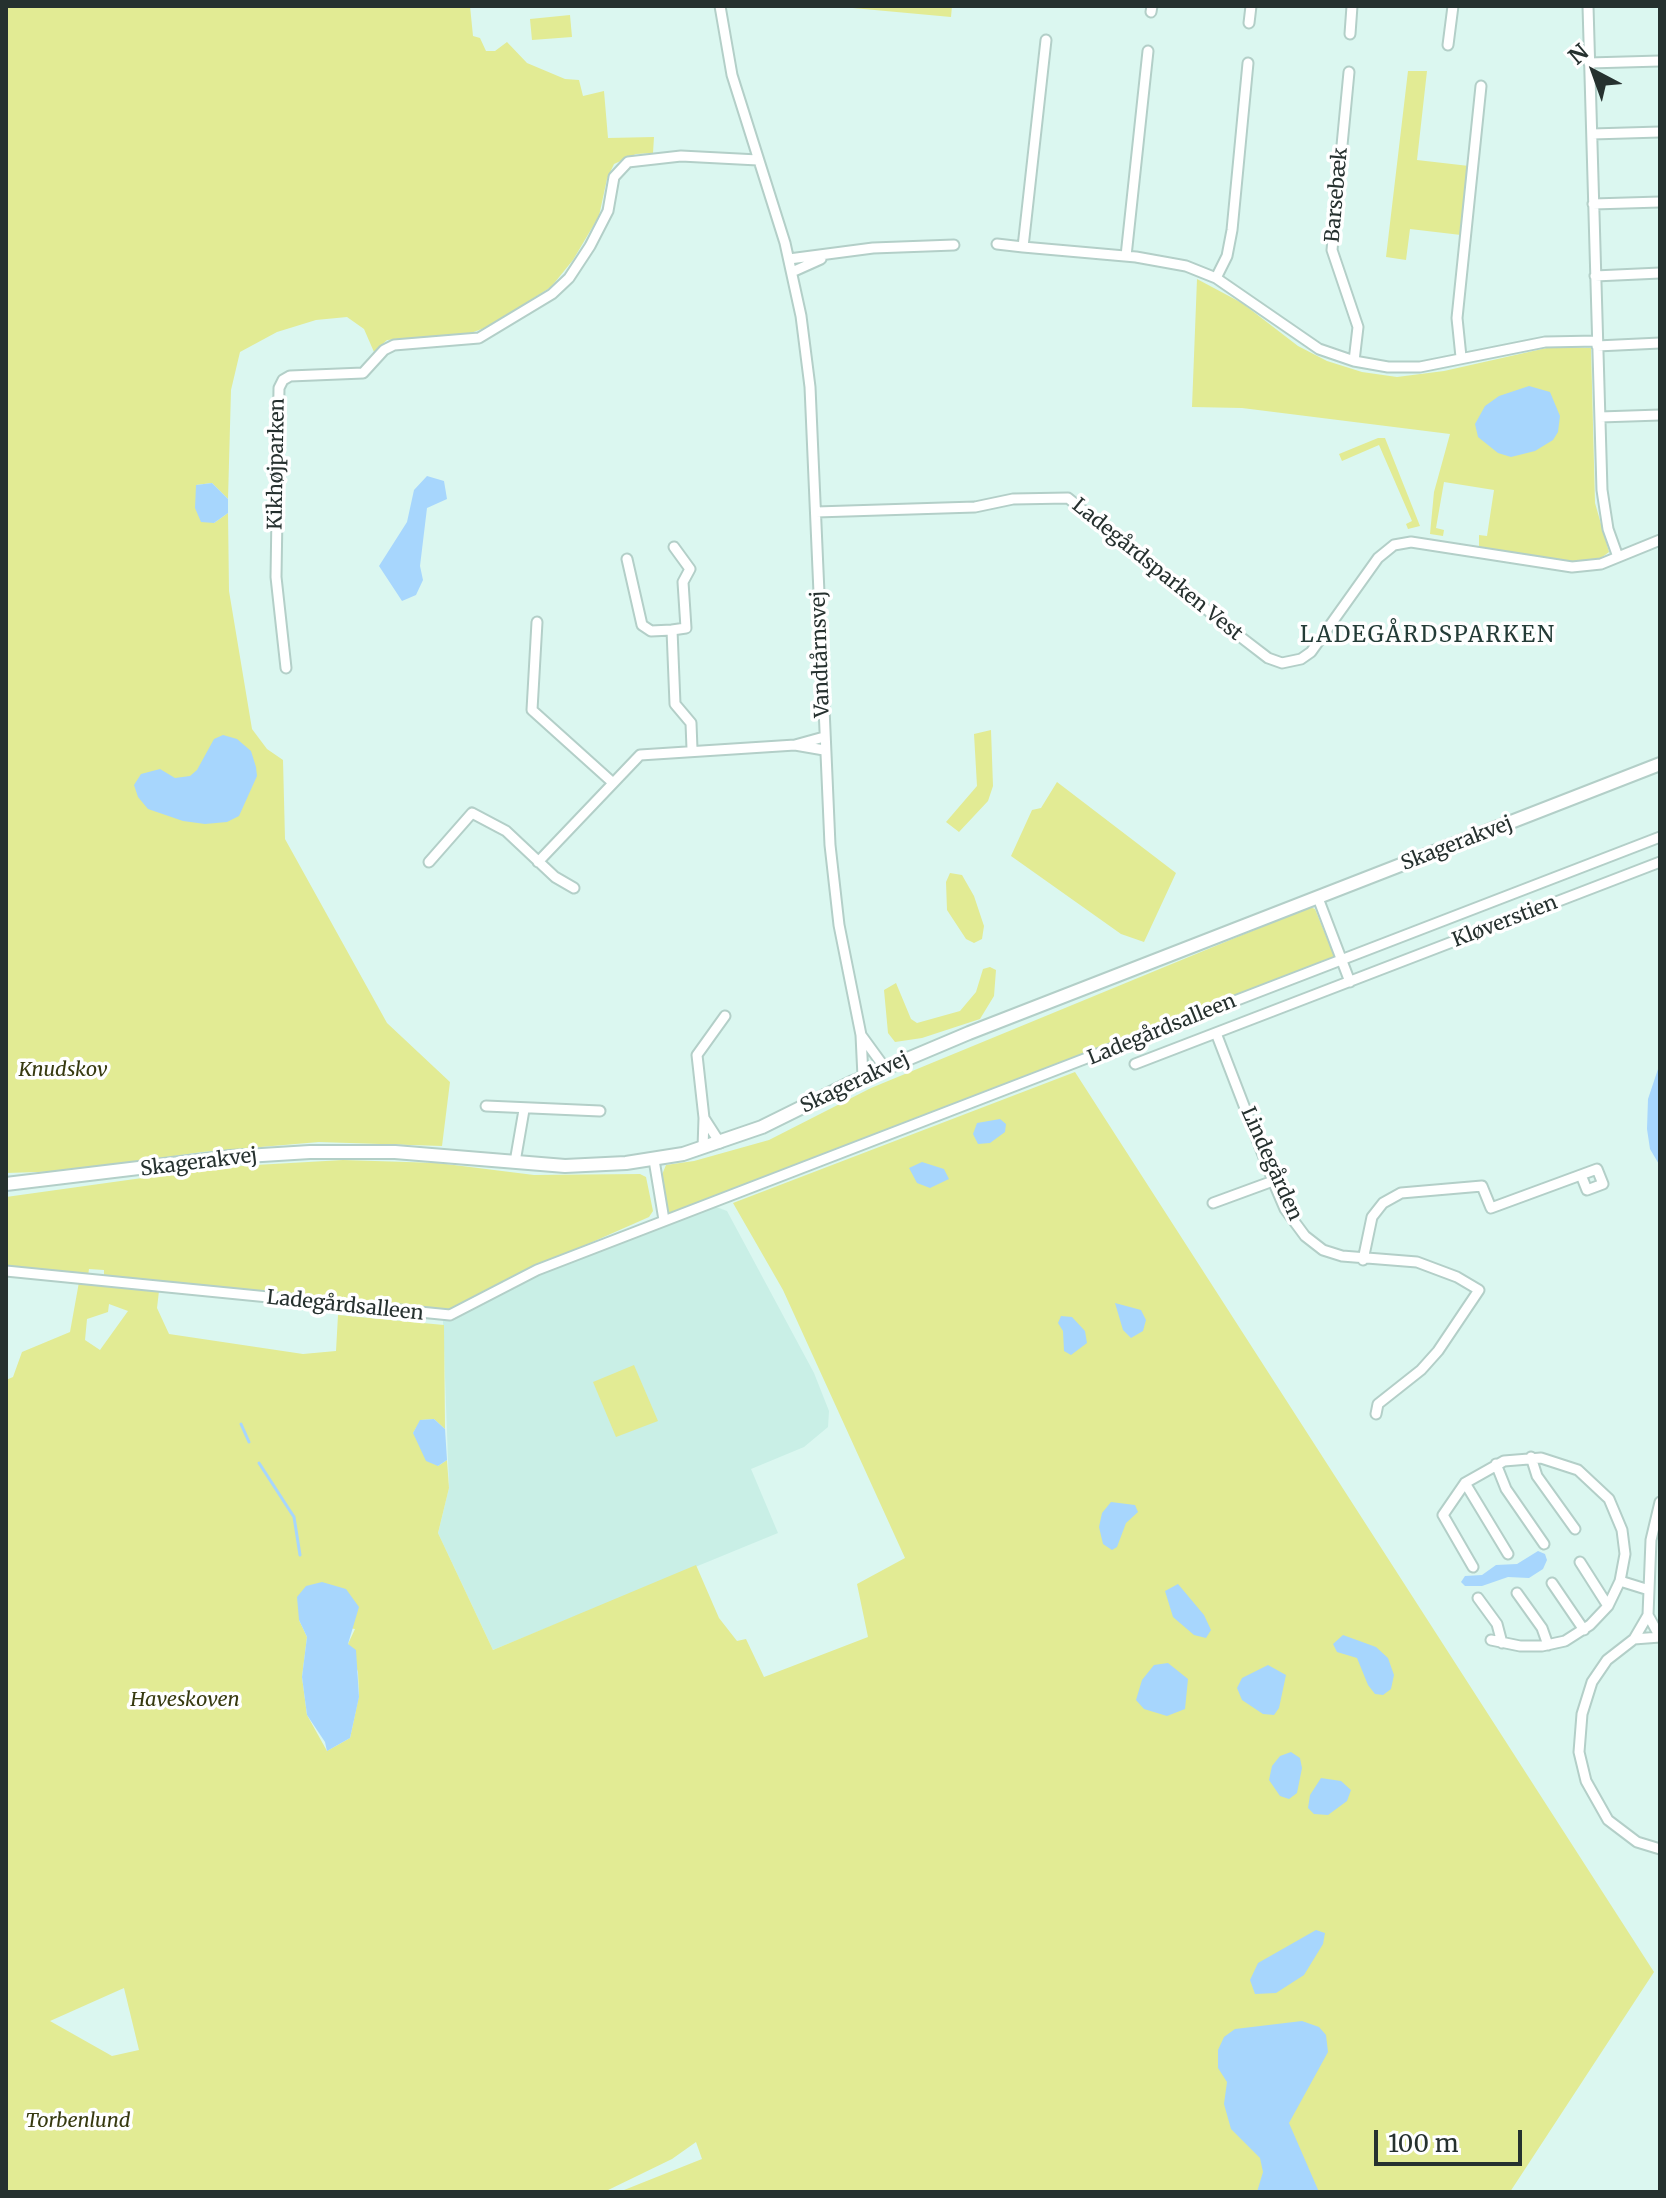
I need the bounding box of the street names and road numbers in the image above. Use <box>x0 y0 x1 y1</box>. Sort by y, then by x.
street label: Barsebæk <box>1321 147 1353 243</box>
street label: Kikhøjparken <box>264 398 290 530</box>
street label: Ladegårdsparken Vest <box>1067 494 1247 646</box>
street label: Vandtårnsvej <box>807 590 835 718</box>
street label: Skagerakvej <box>1398 812 1516 876</box>
street label: Kløverstien <box>1449 891 1561 953</box>
street label: Ladegårdsalleen <box>1084 989 1240 1071</box>
street label: Skagerakvej <box>797 1047 913 1119</box>
street label: Lindegården <box>1235 1104 1307 1224</box>
street label: Skagerakvej <box>139 1144 259 1182</box>
street label: Ladegårdsalleen <box>265 1286 425 1326</box>

